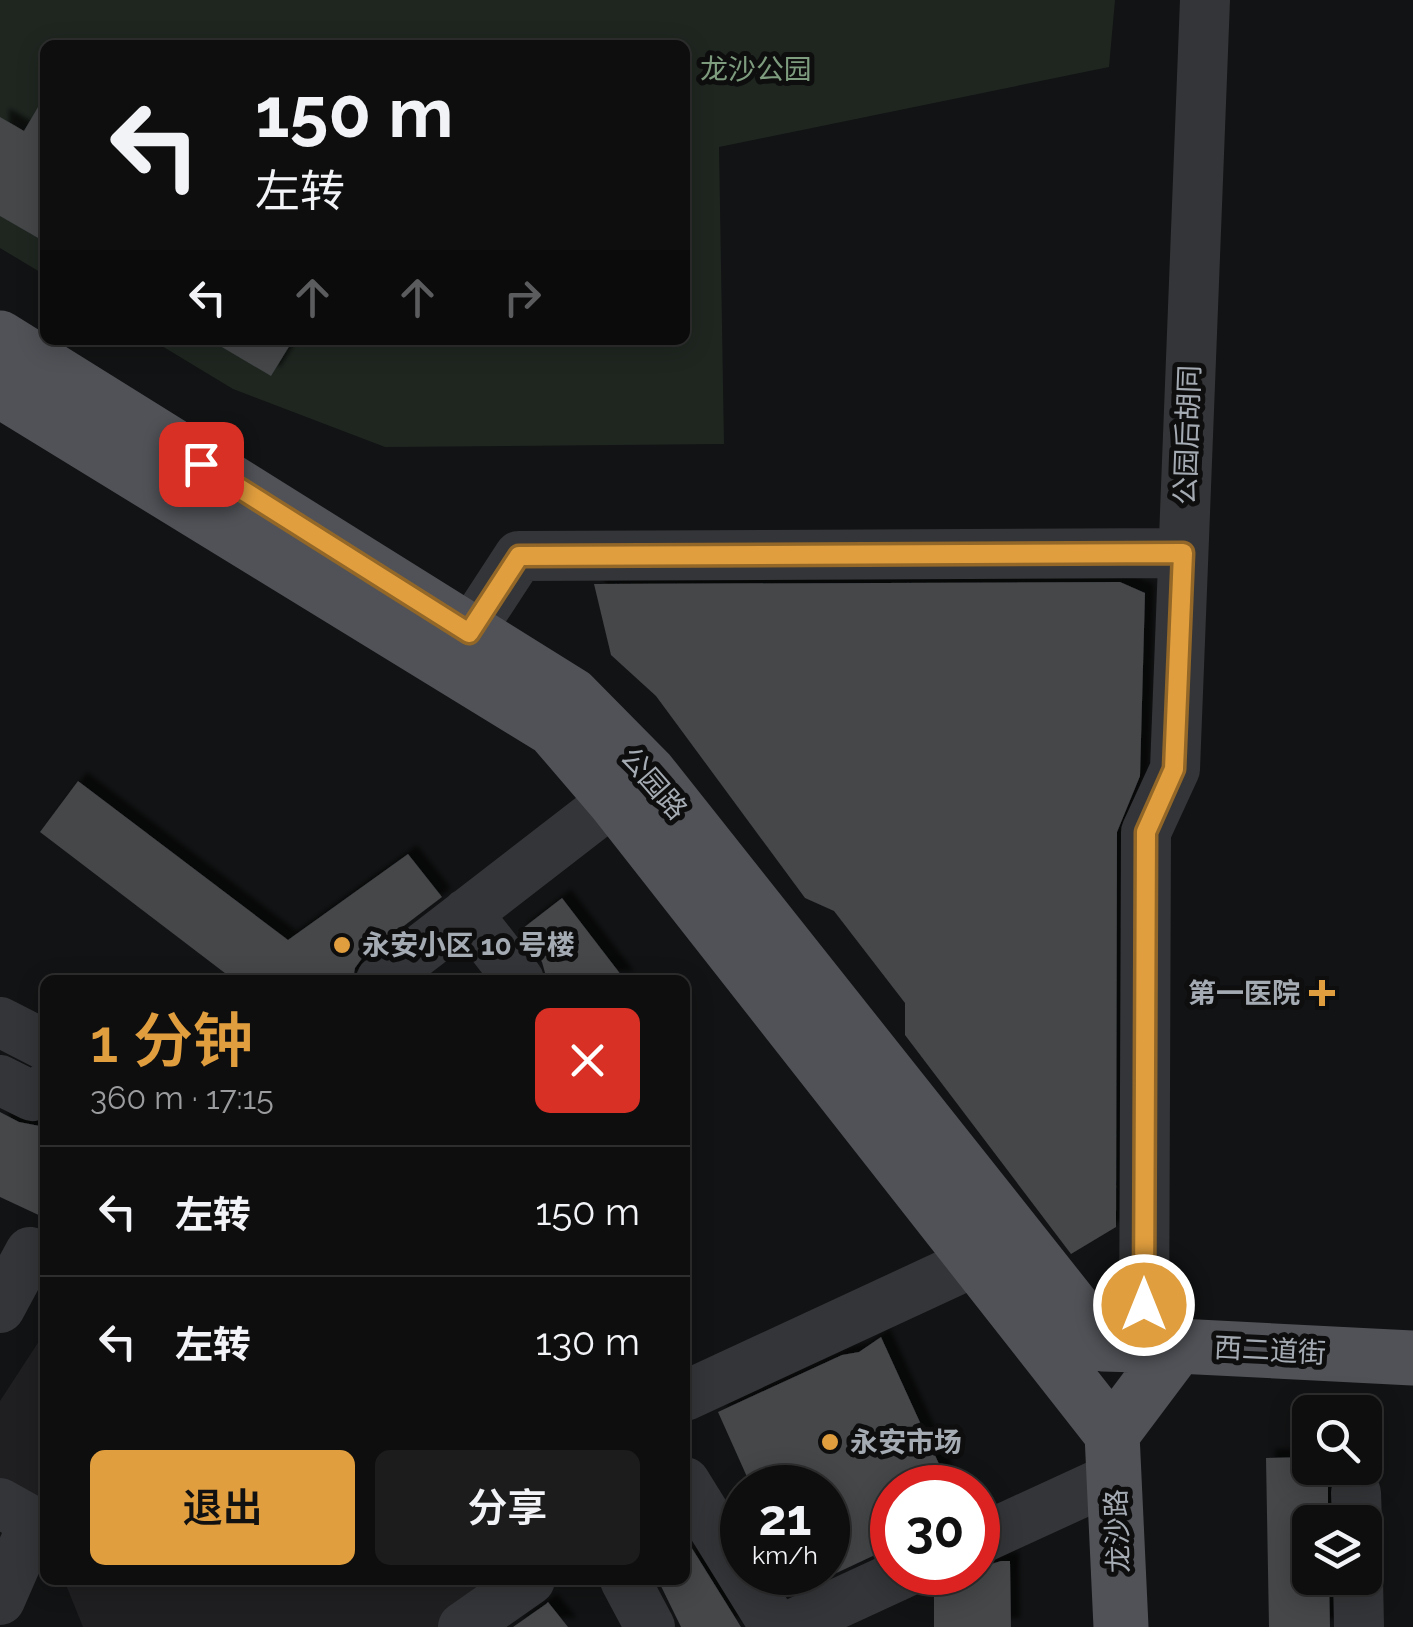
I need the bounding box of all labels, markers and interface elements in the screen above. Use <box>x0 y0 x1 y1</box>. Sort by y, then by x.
park label: 龙沙公园 <box>700 53 812 86</box>
text: 150 m <box>255 71 453 153</box>
icon: left <box>90 80 220 210</box>
text: 左转 <box>255 165 345 218</box>
icon: left <box>180 270 235 325</box>
icon: ahead <box>285 270 340 325</box>
icon: ahead <box>390 270 445 325</box>
icon: right <box>495 270 550 325</box>
street label: 公园后胡同 <box>1169 364 1206 506</box>
pin <box>159 422 244 507</box>
icon: arrive <box>174 437 229 492</box>
street label: 公园路 <box>614 741 694 826</box>
place label: 永安小区 10 号楼 <box>362 929 574 962</box>
marker: 永安小区 10 号楼 <box>331 934 353 956</box>
place label: 第一医院 <box>1188 977 1300 1010</box>
marker: 第一医院 <box>1309 980 1335 1006</box>
text: 1 分钟 <box>90 1006 253 1076</box>
button: close <box>535 1008 640 1113</box>
text: 360 m · 17:15 <box>90 1079 274 1116</box>
icon: left <box>90 1184 145 1239</box>
text: 150 m <box>535 1189 640 1234</box>
text: 左转 <box>175 1192 251 1237</box>
position arrow <box>1092 1253 1196 1357</box>
icon: left <box>90 1314 145 1369</box>
text: 130 m <box>536 1319 640 1364</box>
text: 左转 <box>175 1322 251 1367</box>
street label: 西二道街 <box>1213 1331 1327 1370</box>
map controls <box>1292 1395 1382 1595</box>
button: search <box>1292 1395 1382 1485</box>
place label: 永安市场 <box>850 1426 962 1459</box>
marker: 永安市场 <box>819 1431 841 1453</box>
button: 退出 <box>90 1450 355 1565</box>
button: 分享 <box>375 1450 640 1565</box>
speed limit sign: 30 <box>870 1465 1000 1595</box>
text: 21 <box>759 1488 811 1547</box>
street label: 龙沙路 <box>1100 1488 1135 1574</box>
button: layers <box>1292 1505 1382 1595</box>
text: km/h <box>752 1540 818 1570</box>

